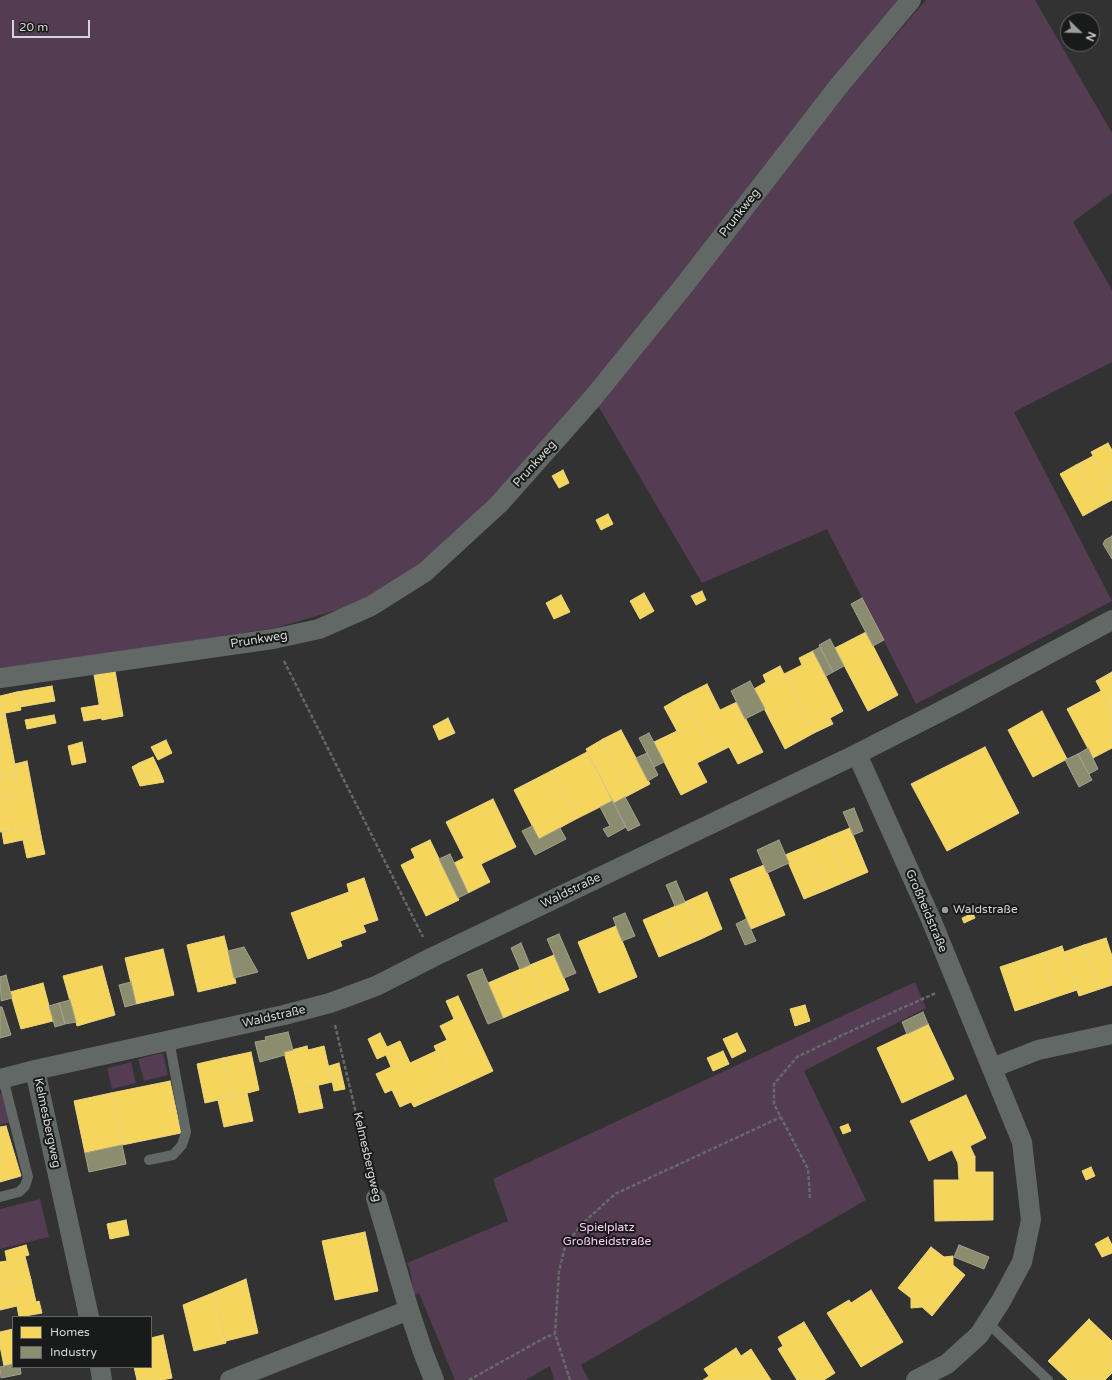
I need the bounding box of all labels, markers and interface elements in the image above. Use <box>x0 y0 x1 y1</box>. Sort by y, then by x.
scale bar <box>14 12 92 38</box>
north arrow <box>1060 12 1100 52</box>
text: 20 m <box>19 20 48 34</box>
text: N <box>1083 30 1098 43</box>
street label: Prunkweg <box>717 186 763 240</box>
street label: Prunkweg <box>510 438 560 490</box>
street label: Prunkweg <box>229 628 289 652</box>
street label: Großheidstraße <box>902 867 950 955</box>
street label: Waldstraße <box>539 870 603 912</box>
place label: Waldstraße <box>953 903 1018 917</box>
marker: Waldstraße <box>940 905 950 915</box>
street label: Waldstraße <box>241 1003 307 1031</box>
street label: Kelmesbergweg <box>30 1077 64 1169</box>
street label: Kelmesbergweg <box>350 1111 384 1203</box>
park label: Spielplatz Großheidstraße <box>563 1221 651 1249</box>
legend <box>12 1316 152 1368</box>
text: Homes <box>50 1325 90 1339</box>
text: Industry <box>50 1345 97 1359</box>

